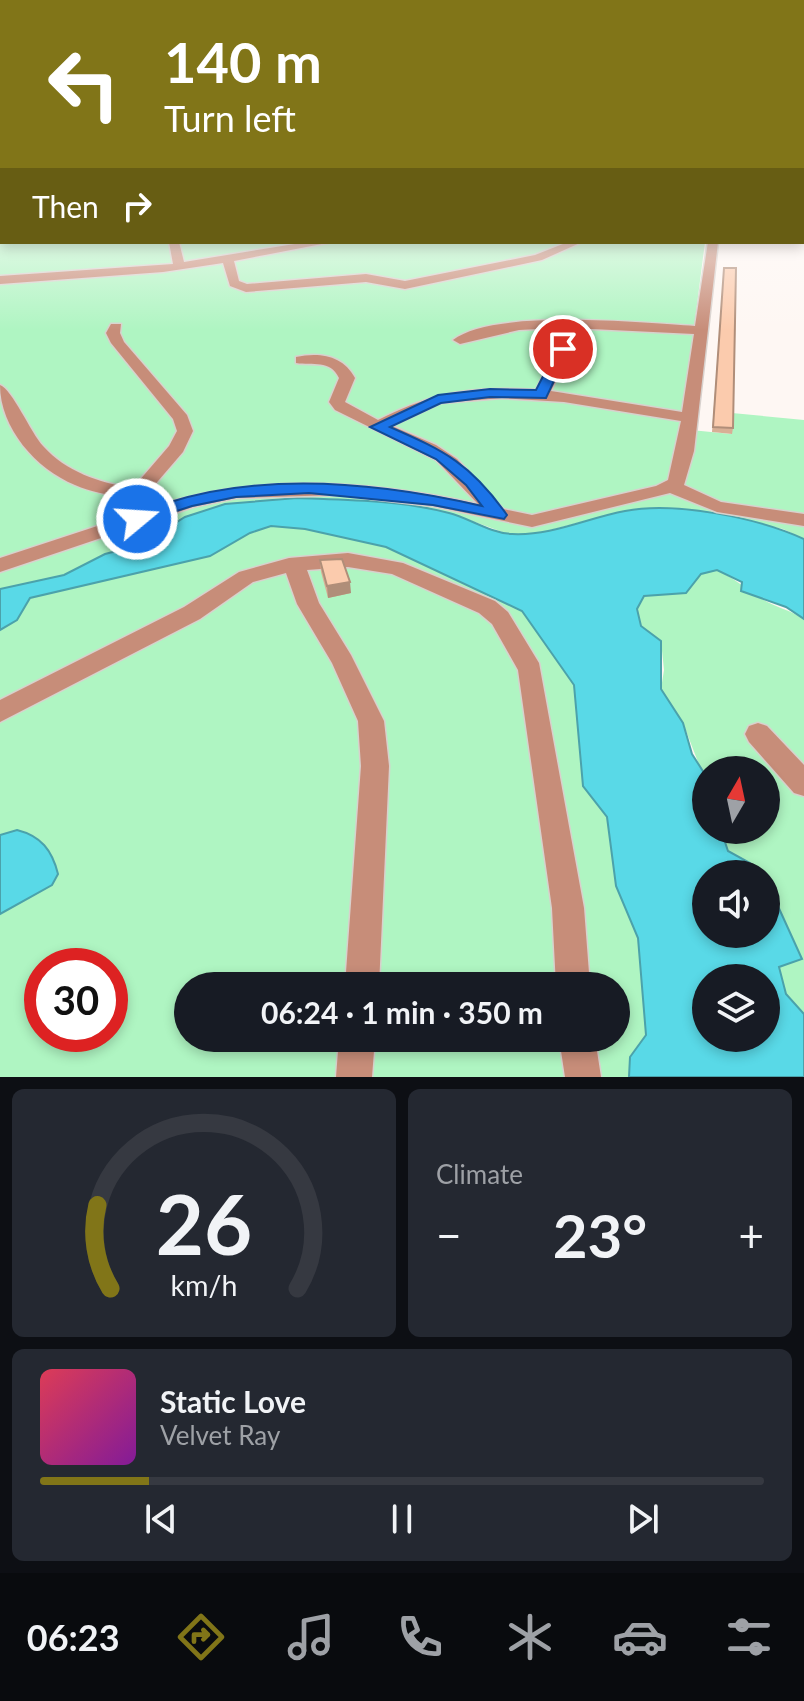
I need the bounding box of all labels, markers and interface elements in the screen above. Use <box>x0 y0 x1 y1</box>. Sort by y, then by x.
text: 140 m <box>164 28 322 95</box>
icon: left <box>32 32 136 136</box>
text: Turn left <box>164 96 296 140</box>
icon: right <box>115 184 159 228</box>
text: Then <box>32 188 99 224</box>
pin <box>529 315 597 383</box>
icon: arrive <box>541 327 585 371</box>
position arrow <box>95 477 179 561</box>
north arrow <box>692 756 780 844</box>
map controls <box>692 756 780 1052</box>
button: sound <box>692 860 780 948</box>
speed limit sign: 30 <box>24 948 128 1052</box>
button: layers <box>692 964 780 1052</box>
text: 06:24 · 1 min · 350 m <box>261 994 543 1030</box>
text: Climate <box>436 1158 523 1190</box>
text: 26 <box>156 1173 252 1273</box>
text: 23° <box>553 1199 647 1271</box>
text: − <box>436 1209 462 1261</box>
text: + <box>738 1209 764 1261</box>
text: km/h <box>171 1268 237 1302</box>
text: Static Love <box>160 1383 306 1419</box>
text: Velvet Ray <box>160 1419 280 1451</box>
icon: previous <box>139 1497 183 1541</box>
icon: pause <box>380 1497 424 1541</box>
icon: next <box>621 1497 665 1541</box>
icon: directions <box>173 1609 229 1665</box>
icon: music <box>283 1609 339 1665</box>
icon: phone <box>392 1609 448 1665</box>
icon: climate <box>502 1609 558 1665</box>
icon: car <box>612 1609 668 1665</box>
icon: filters <box>721 1609 777 1665</box>
text: 06:23 <box>27 1615 120 1659</box>

